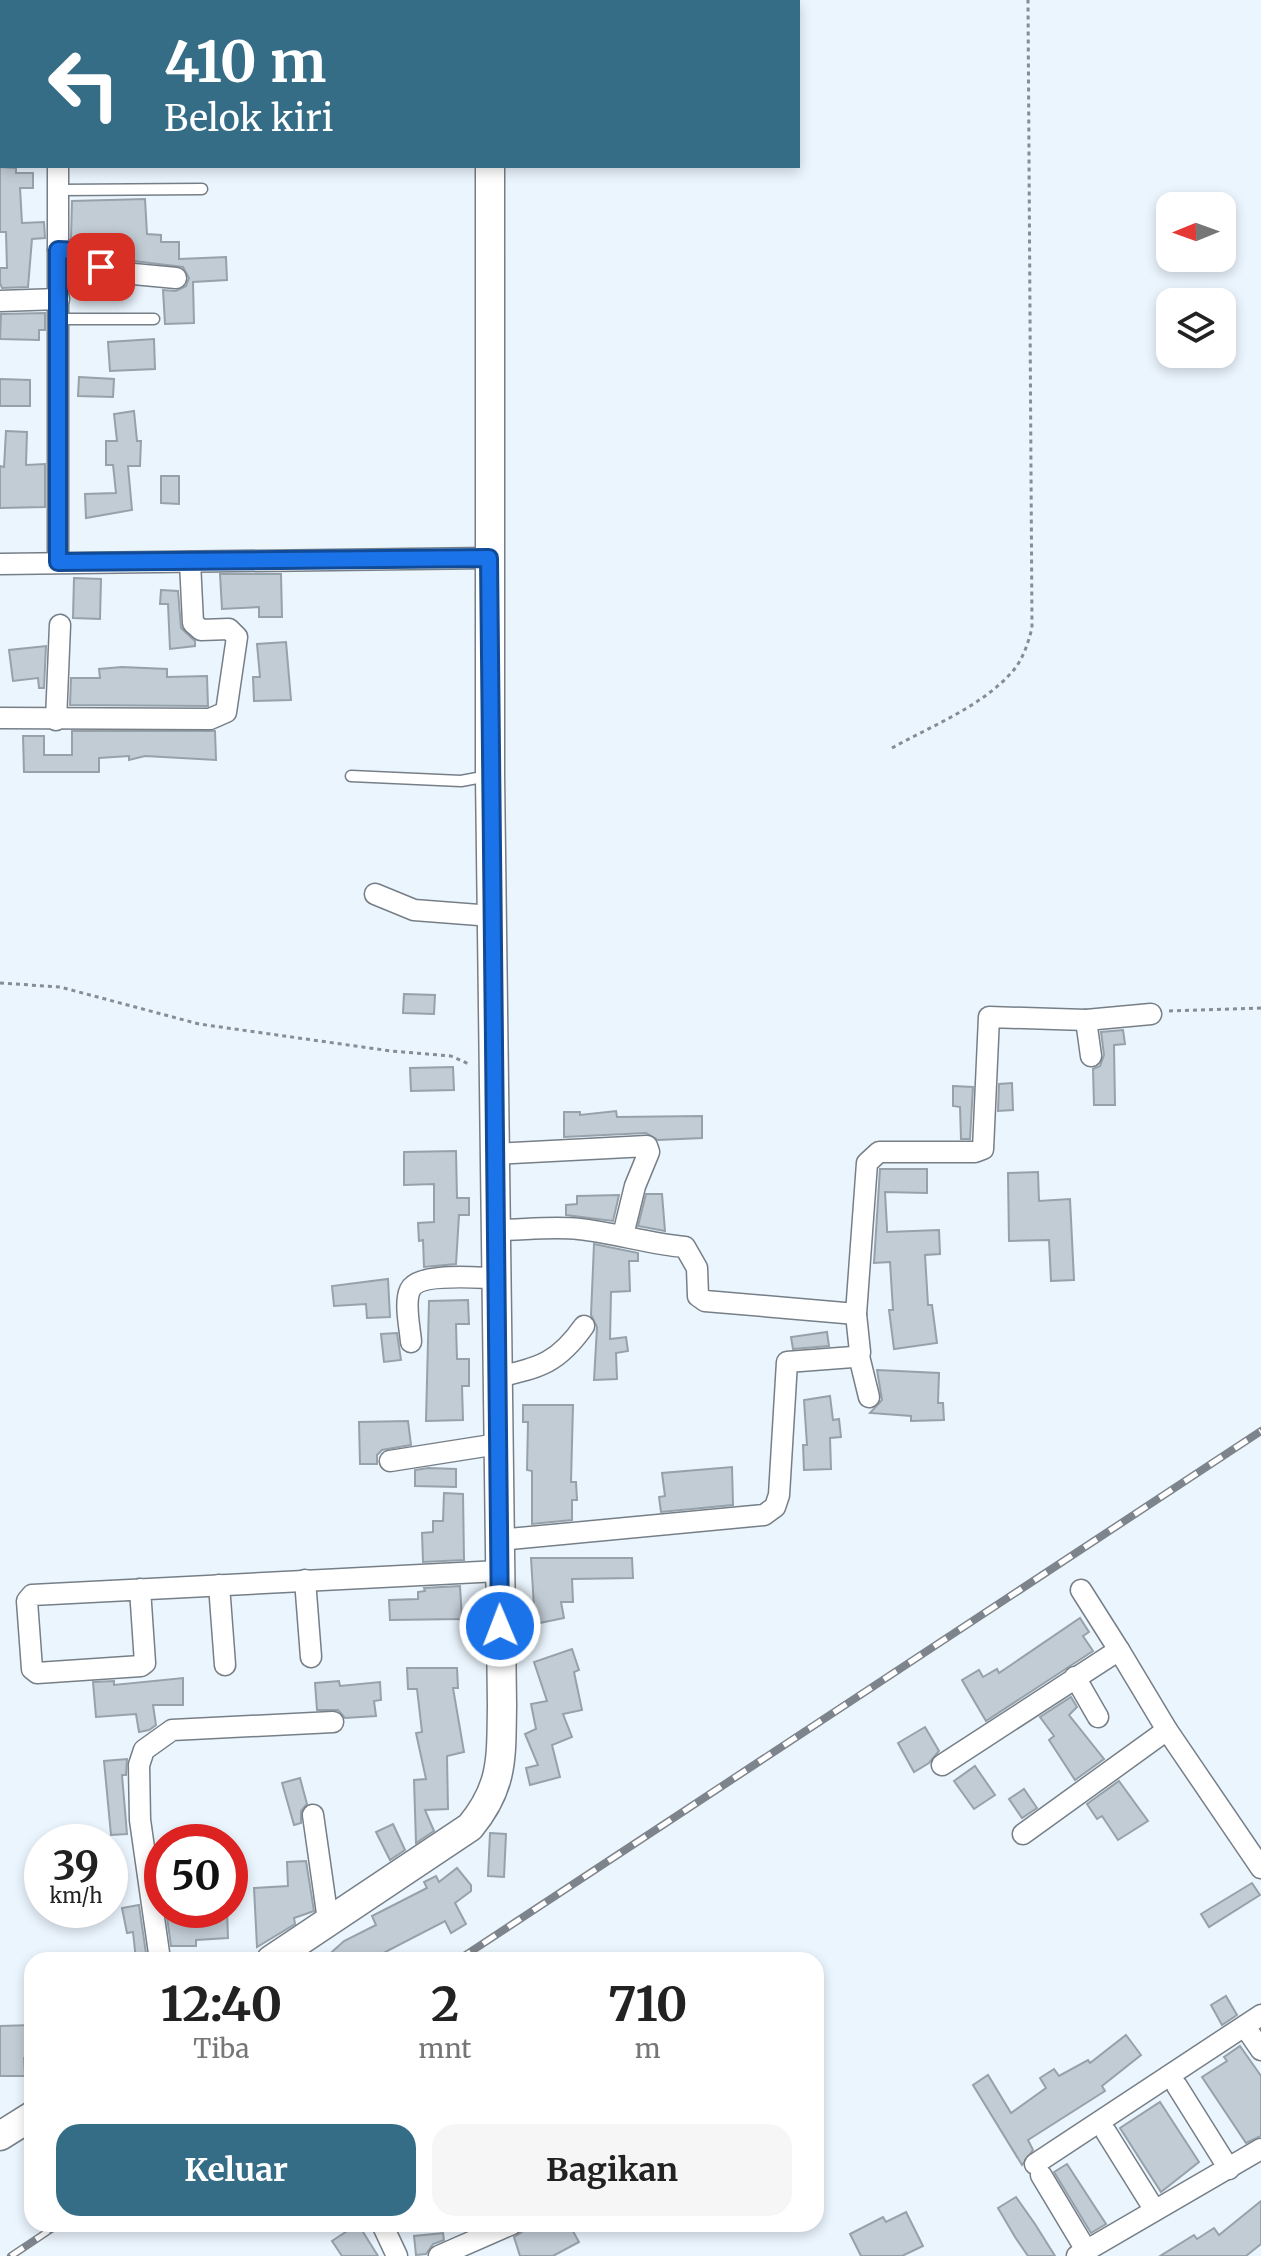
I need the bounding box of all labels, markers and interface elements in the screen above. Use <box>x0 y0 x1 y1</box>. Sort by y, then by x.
text: 410 m <box>164 27 326 97</box>
icon: left <box>32 32 136 136</box>
text: Belok kiri <box>164 96 333 141</box>
north arrow <box>1156 192 1236 272</box>
map controls <box>1156 192 1236 368</box>
pin <box>67 233 135 301</box>
icon: arrive <box>79 245 123 289</box>
button: layers <box>1156 288 1236 368</box>
position arrow <box>458 1584 542 1668</box>
speed limit sign: 50 <box>144 1824 248 1928</box>
text: 39 <box>53 1841 99 1891</box>
text: km/h <box>50 1883 102 1908</box>
text: 12:40 <box>160 1974 282 2034</box>
text: 2 <box>431 1974 459 2034</box>
text: 710 <box>608 1974 688 2034</box>
text: Tiba <box>193 2032 249 2065</box>
text: mnt <box>419 2032 471 2065</box>
text: m <box>635 2032 661 2065</box>
button: Keluar <box>56 2124 416 2216</box>
button: Bagikan <box>432 2124 792 2216</box>

